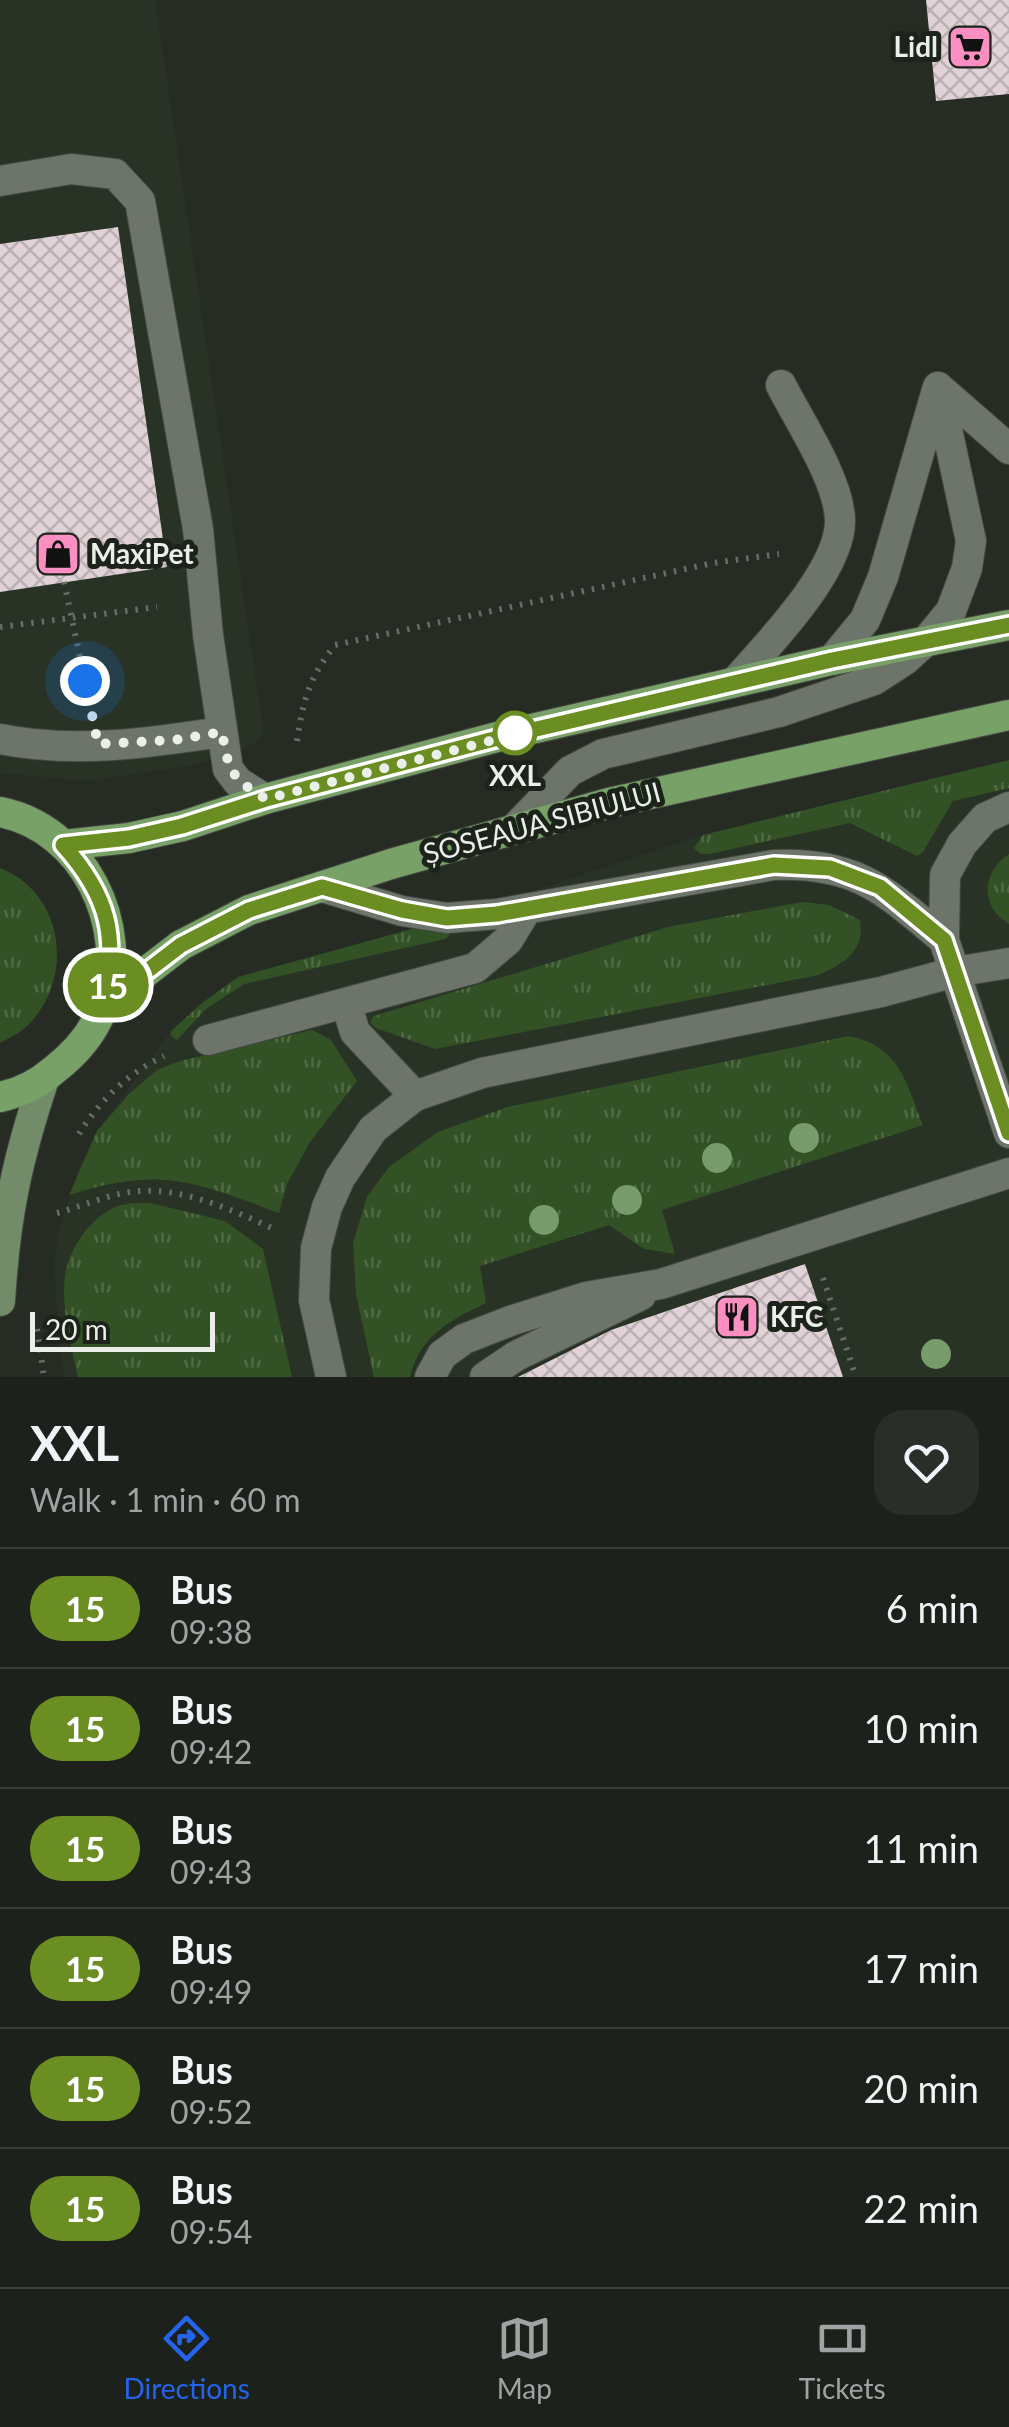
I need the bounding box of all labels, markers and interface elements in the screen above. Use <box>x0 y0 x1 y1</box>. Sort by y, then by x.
supermarket icon: Lidl <box>947 24 993 70</box>
place label: Lidl <box>893 29 938 63</box>
shop icon: MaxiPet <box>35 531 81 577</box>
place label: MaxiPet <box>90 536 194 570</box>
your location <box>60 656 110 706</box>
marker: XXL <box>494 712 536 754</box>
place label: XXL <box>489 758 541 792</box>
street label: ȘOSEAUA SIBIULUI <box>419 774 664 870</box>
line badge: 15 <box>63 952 153 1018</box>
text: 15 <box>88 964 128 1006</box>
restaurant icon: KFC <box>714 1294 760 1340</box>
place label: KFC <box>770 1299 824 1333</box>
scale bar <box>30 1307 215 1352</box>
text: 20 m <box>45 1312 108 1346</box>
button: heart <box>874 1410 979 1515</box>
text: XXL <box>30 1414 119 1471</box>
text: Walk · 1 min · 60 m <box>30 1480 301 1519</box>
text: Bus <box>170 1566 233 1612</box>
text: 6 min <box>886 1585 979 1631</box>
text: 15 <box>65 1587 105 1629</box>
text: 09:38 <box>170 1612 252 1651</box>
text: Bus <box>170 1686 233 1732</box>
text: 10 min <box>864 1705 979 1751</box>
text: 15 <box>65 1707 105 1749</box>
text: 09:42 <box>170 1732 252 1771</box>
text: Bus <box>170 1806 233 1852</box>
text: 11 min <box>864 1825 979 1871</box>
text: 15 <box>65 1827 105 1869</box>
text: 09:43 <box>170 1852 252 1891</box>
text: Bus <box>170 1926 233 1972</box>
text: 17 min <box>864 1945 979 1991</box>
text: 15 <box>65 1947 105 1989</box>
text: 09:49 <box>170 1972 252 2011</box>
text: Bus <box>170 2046 233 2092</box>
text: 20 min <box>864 2065 979 2111</box>
text: 15 <box>65 2067 105 2109</box>
text: 09:52 <box>170 2092 252 2131</box>
text: Bus <box>170 2166 233 2212</box>
text: 22 min <box>864 2185 979 2231</box>
text: 15 <box>65 2187 105 2229</box>
text: 09:54 <box>170 2212 252 2251</box>
tab: Directions <box>123 2311 250 2405</box>
tab: Map <box>497 2311 552 2405</box>
tab: Tickets <box>799 2311 886 2405</box>

